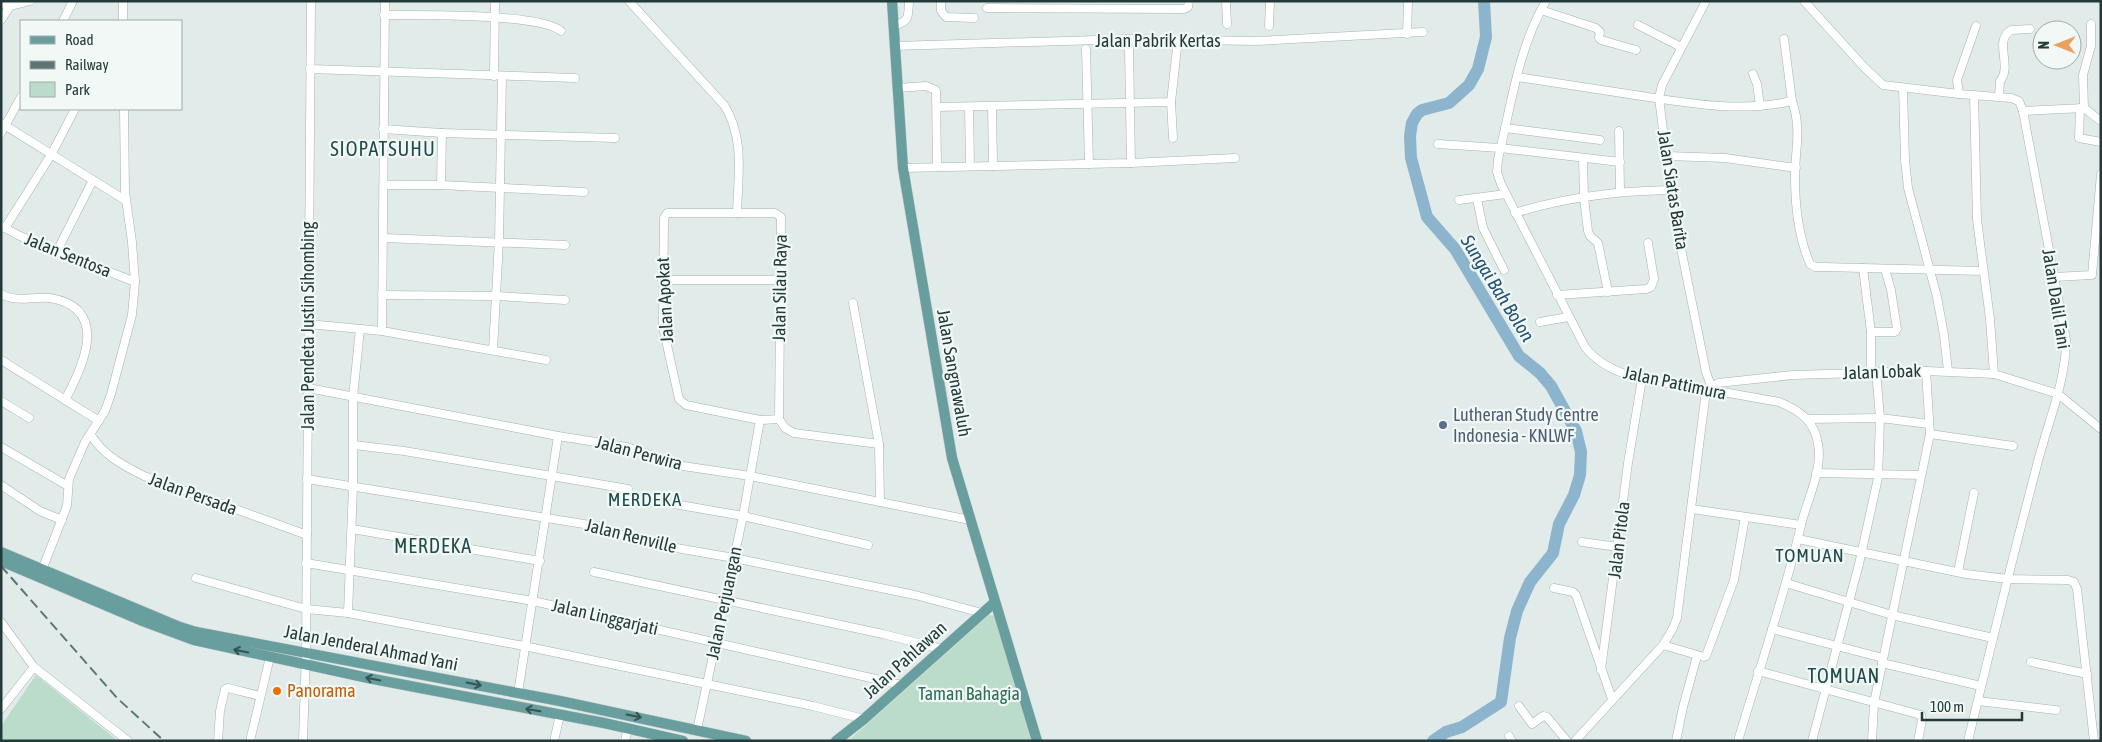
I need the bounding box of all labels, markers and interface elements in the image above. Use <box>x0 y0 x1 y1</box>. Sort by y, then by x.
legend <box>20 20 182 110</box>
north arrow <box>2032 20 2082 70</box>
street label: Jalan Pabrik Kertas <box>1095 30 1221 51</box>
text: Road <box>65 31 94 48</box>
text: N <box>2036 41 2052 49</box>
text: Railway <box>65 56 109 73</box>
text: Park <box>65 81 90 98</box>
street label: Jalan Siatas Barita <box>1654 129 1693 251</box>
district label: SIOPATSUHU <box>330 137 436 160</box>
street label: Jalan Pendeta Justin Sihombing <box>297 221 318 431</box>
street label: Jalan Sentosa <box>22 228 114 281</box>
water label: Sungai Bah Bolon <box>1456 230 1539 345</box>
street label: Jalan Silau Raya <box>768 234 791 342</box>
street label: Jalan Dalil Tani <box>2038 247 2075 350</box>
street label: Jalan Apokat <box>652 257 677 343</box>
street label: Jalan Sangnawaluh <box>933 308 976 438</box>
street label: Jalan Lobak <box>1842 360 1922 383</box>
street label: Jalan Pattimura <box>1622 361 1729 404</box>
place label: Lutheran Study Centre Indonesia - KNLWF <box>1453 404 1599 446</box>
marker: Lutheran Study Centre Indonesia - KNLWF <box>1437 419 1449 431</box>
street label: Jalan Perwira <box>594 431 685 474</box>
street label: Jalan Persada <box>146 468 240 519</box>
district label: MERDEKA <box>608 488 682 510</box>
street label: Jalan Pitola <box>1603 500 1634 580</box>
street label: Jalan Renville <box>583 514 679 557</box>
district label: MERDEKA <box>394 534 472 557</box>
street label: Jalan Perjuangan <box>701 544 746 661</box>
district label: TOMUAN <box>1775 544 1845 566</box>
street label: Jalan Linggarjati <box>550 594 660 639</box>
street label: Jalan Pahlawan <box>859 617 951 703</box>
street label: Jalan Jenderal Ahmad Yani <box>282 620 460 675</box>
one-way arrow <box>233 646 249 656</box>
district label: TOMUAN <box>1808 664 1880 687</box>
one-way arrow <box>366 673 382 683</box>
place label: Panorama <box>287 680 356 701</box>
one-way arrow <box>466 680 482 690</box>
park label: Taman Bahagia <box>918 683 1020 704</box>
marker: Panorama <box>271 685 283 697</box>
scale bar <box>1922 690 2022 722</box>
text: 100 m <box>1930 698 1964 715</box>
one-way arrow <box>525 705 541 714</box>
one-way arrow <box>625 712 641 721</box>

